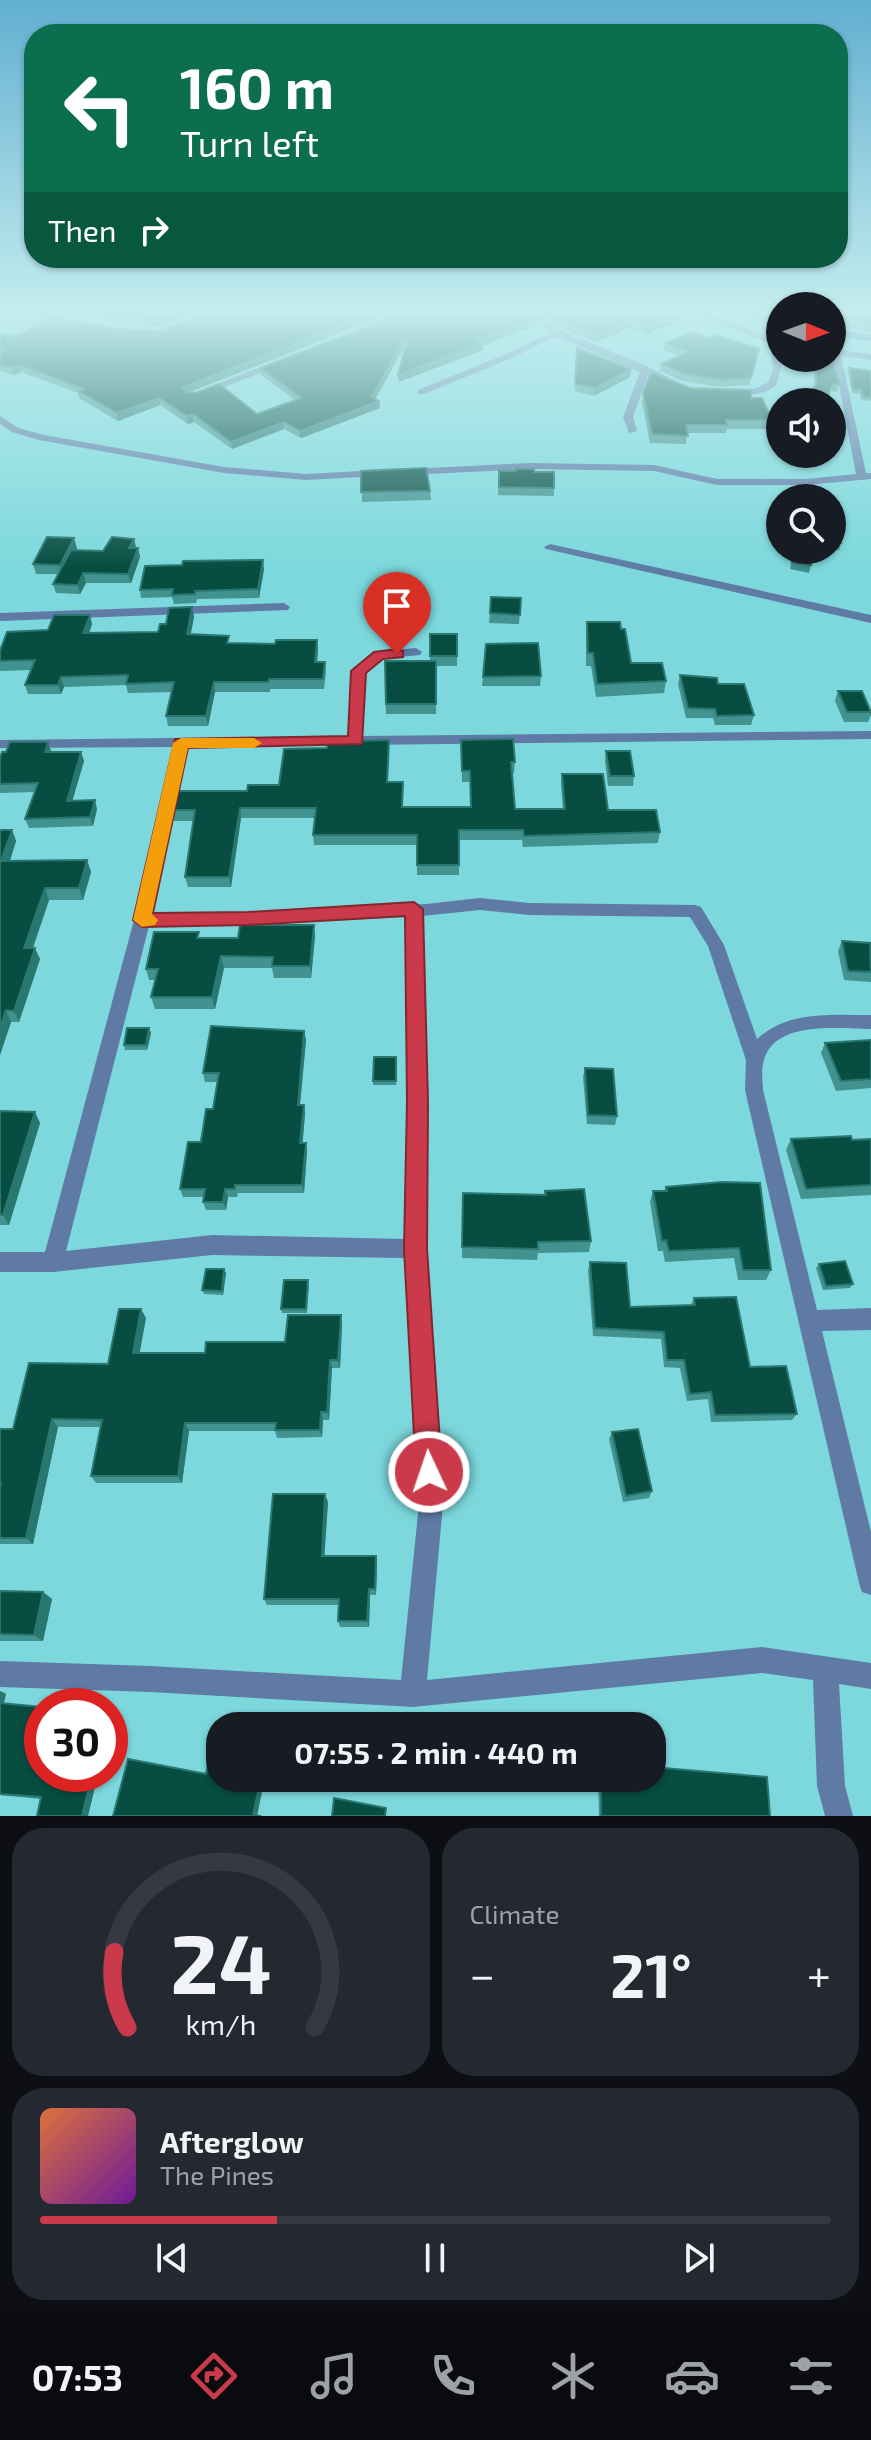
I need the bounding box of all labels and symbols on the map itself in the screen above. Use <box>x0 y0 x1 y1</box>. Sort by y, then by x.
north arrow <box>766 292 846 372</box>
pin <box>363 572 431 654</box>
position arrow <box>387 1430 471 1514</box>
speed limit sign: 30 <box>24 1688 128 1792</box>

